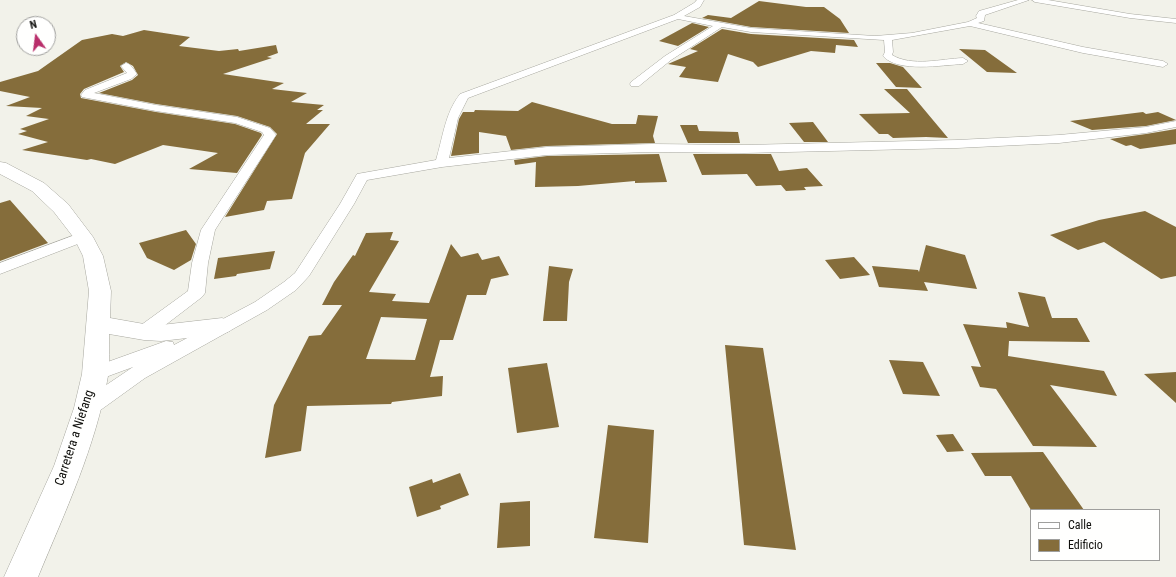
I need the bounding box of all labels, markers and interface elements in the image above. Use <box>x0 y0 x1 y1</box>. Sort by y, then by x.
north arrow <box>16 16 56 56</box>
text: N <box>28 18 38 32</box>
street label: Carretera a Niefang <box>52 388 98 488</box>
legend <box>1030 509 1160 561</box>
text: Calle <box>1068 518 1092 532</box>
text: Edificio <box>1068 538 1103 552</box>

